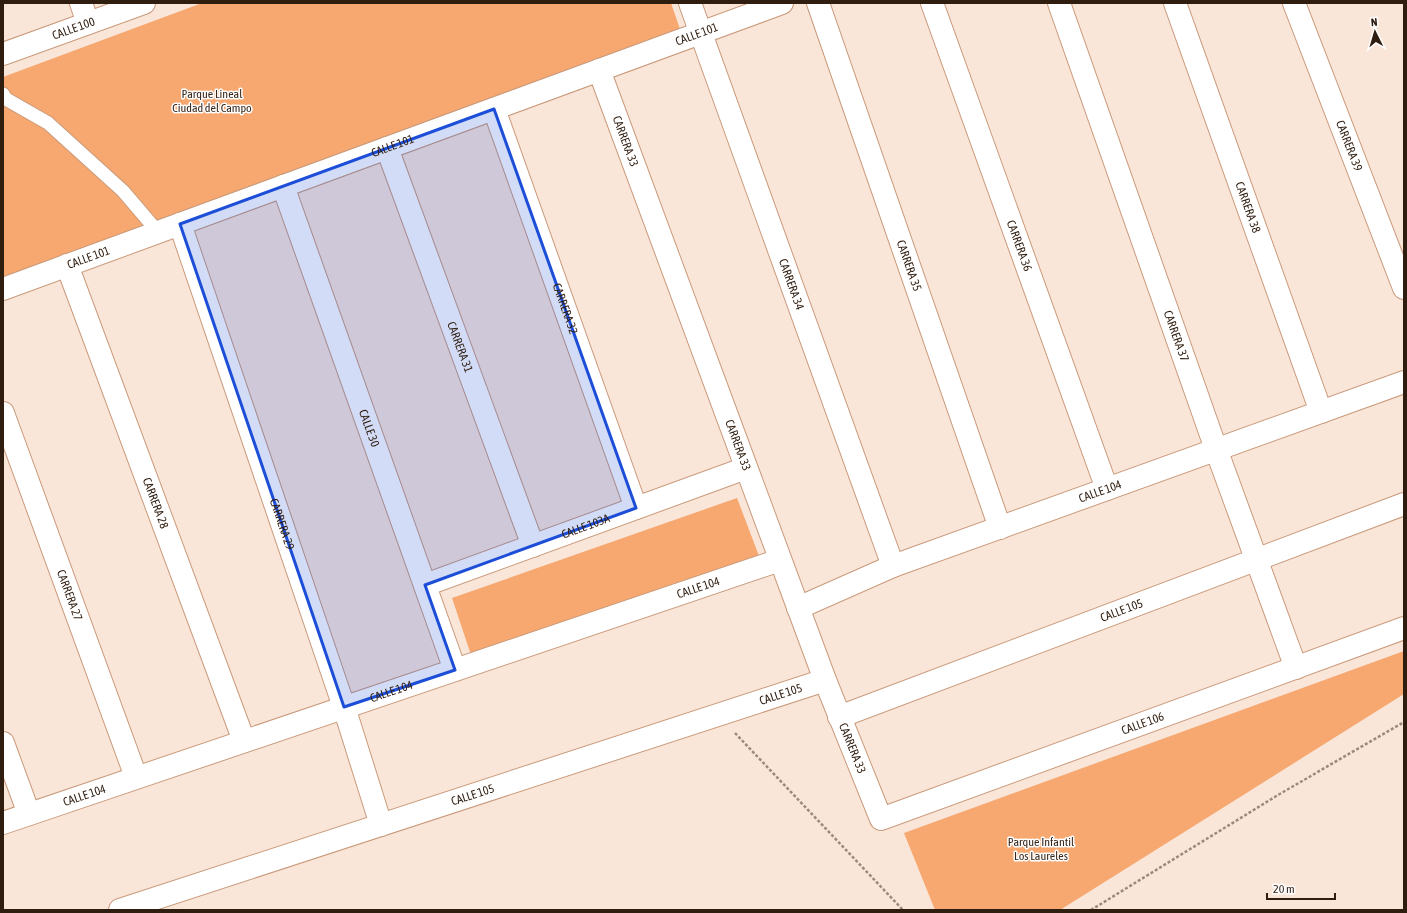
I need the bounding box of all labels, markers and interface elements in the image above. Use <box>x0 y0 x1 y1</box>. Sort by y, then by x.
north arrow <box>1355 12 1395 52</box>
street label: CALLE 100 <box>50 14 97 43</box>
text: N <box>1370 16 1378 28</box>
street label: CALLE 101 <box>674 20 720 49</box>
park label: Parque Lineal Ciudad del Campo <box>172 87 252 115</box>
street label: CARRERA 33 <box>610 114 641 169</box>
street label: CARRERA 39 <box>1333 118 1365 173</box>
street label: CALLE 101 <box>369 132 416 160</box>
street label: CARRERA 38 <box>1232 180 1264 235</box>
street label: CARRERA 36 <box>1004 218 1035 274</box>
street label: CARRERA 35 <box>894 238 924 293</box>
street label: CALLE 101 <box>65 243 112 272</box>
street label: CARRERA 34 <box>776 257 807 312</box>
street label: CARRERA 32 <box>550 281 581 336</box>
street label: CARRERA 37 <box>1161 309 1192 364</box>
street label: CARRERA 31 <box>444 320 476 375</box>
street label: CALLE 30 <box>356 408 382 449</box>
street label: CARRERA 33 <box>722 418 754 473</box>
street label: CARRERA 28 <box>140 476 172 531</box>
street label: CALLE 104 <box>1077 477 1124 506</box>
street label: CARRERA 29 <box>267 497 297 552</box>
street label: CALLE 103A <box>560 511 612 542</box>
street label: CARRERA 27 <box>54 568 85 623</box>
street label: CALLE 104 <box>675 574 722 601</box>
street label: CALLE 105 <box>1098 596 1145 625</box>
street label: CALLE 104 <box>368 678 415 705</box>
street label: CALLE 105 <box>757 681 804 708</box>
street label: CALLE 106 <box>1120 709 1166 738</box>
street label: CARRERA 33 <box>836 721 869 775</box>
street label: CALLE 105 <box>449 781 496 808</box>
street label: CALLE 104 <box>61 782 108 809</box>
park label: Parque Infantil Los Laureles <box>1008 835 1075 863</box>
scale bar <box>1267 875 1335 901</box>
text: 20 m <box>1273 882 1295 896</box>

